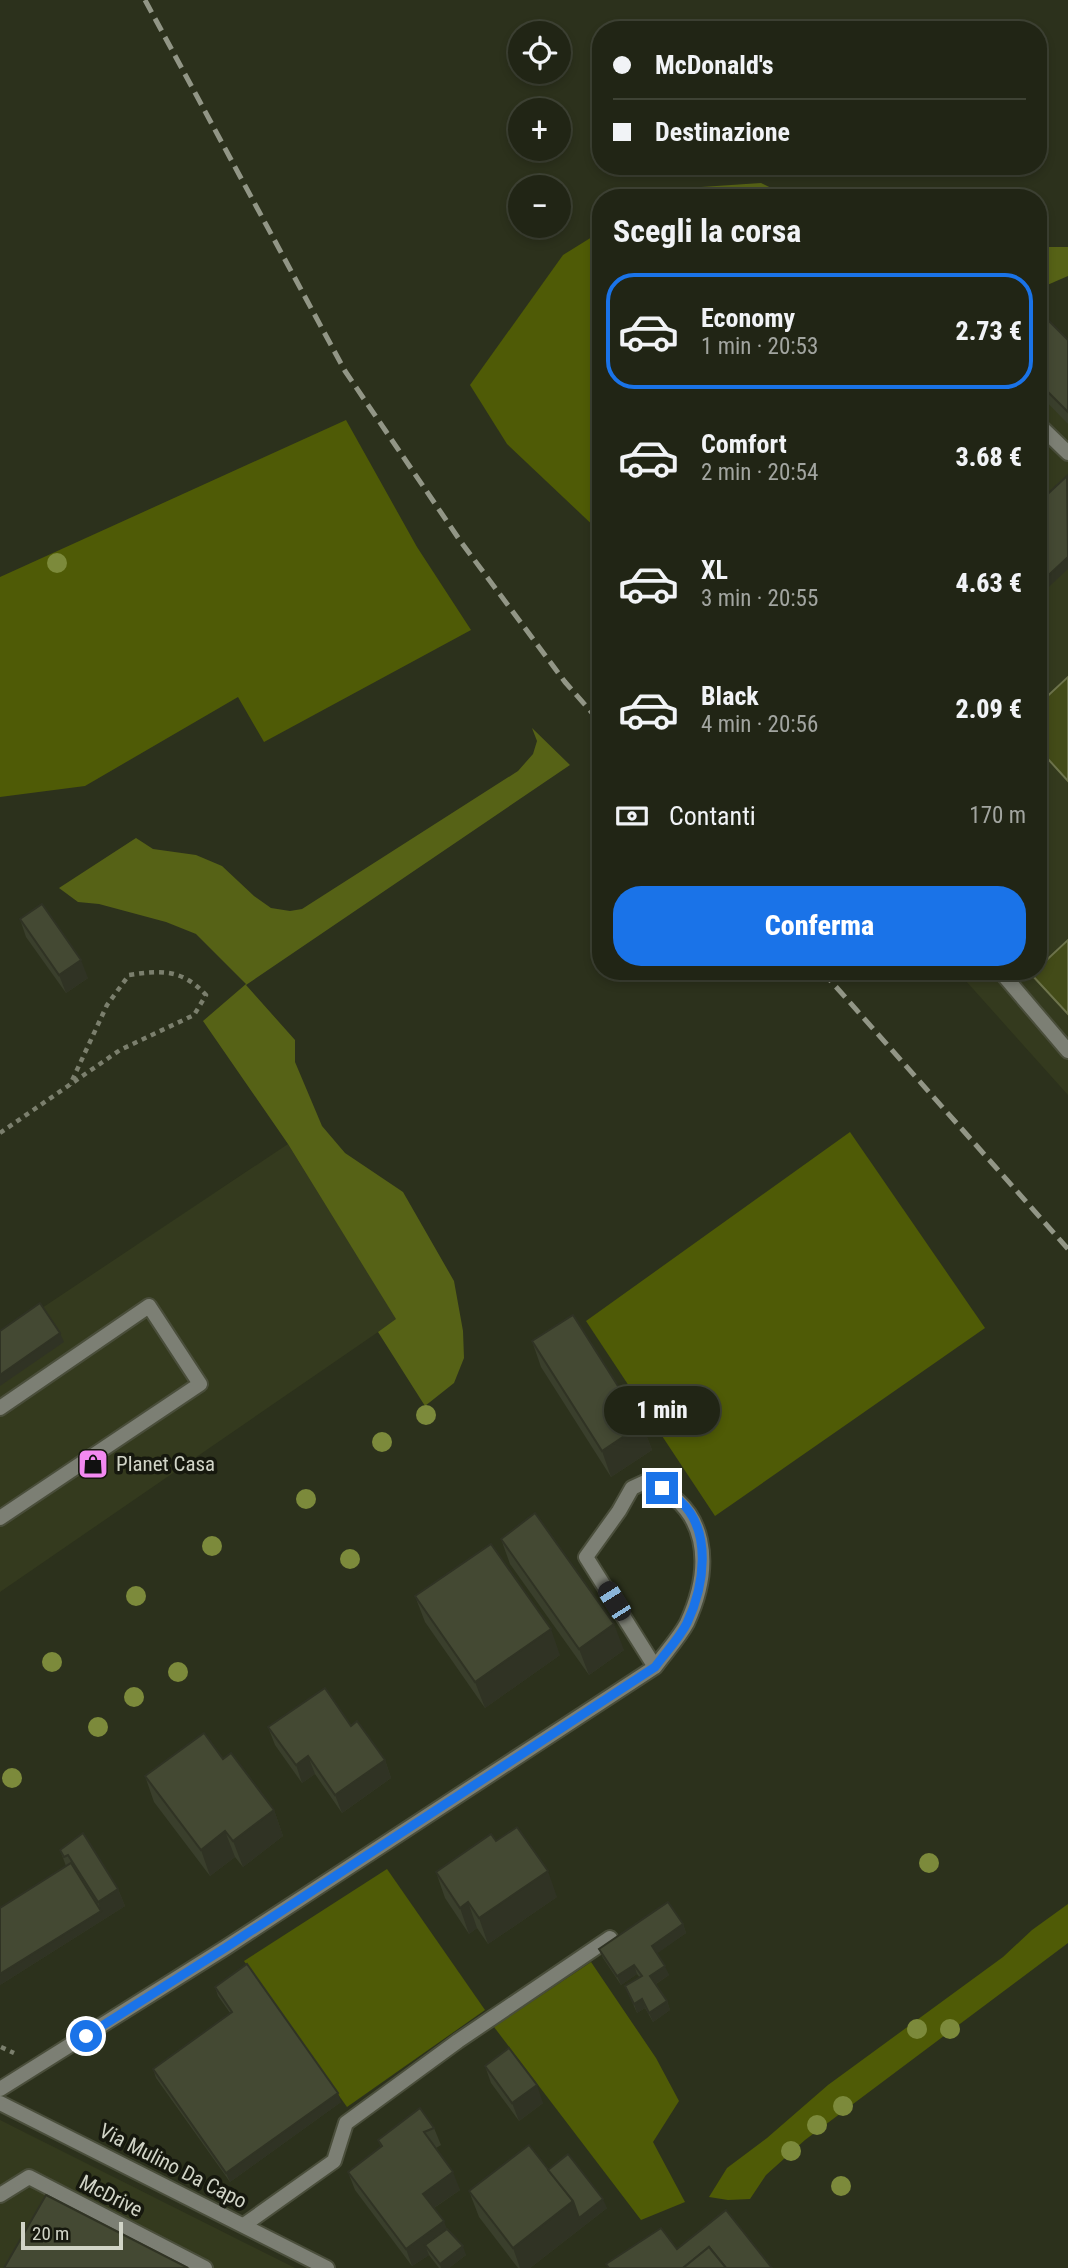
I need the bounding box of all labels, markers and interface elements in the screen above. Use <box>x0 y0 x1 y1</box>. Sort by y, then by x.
map controls <box>508 21 571 238</box>
button: locate <box>508 21 571 84</box>
text: McDonald's <box>655 50 774 80</box>
button: + <box>508 98 571 161</box>
text: Destinazione <box>655 117 790 147</box>
button: − <box>508 175 571 238</box>
text: Scegli la corsa <box>613 212 801 250</box>
icon: car <box>617 300 680 363</box>
text: Economy <box>701 303 795 333</box>
text: 2.73 € <box>955 316 1022 346</box>
text: 1 min · 20:53 <box>701 333 818 360</box>
icon: car <box>617 426 680 489</box>
text: Comfort <box>701 429 787 459</box>
text: 3.68 € <box>955 442 1022 472</box>
text: 2 min · 20:54 <box>701 459 818 486</box>
icon: car <box>617 552 680 615</box>
text: XL <box>701 555 728 585</box>
text: 4.63 € <box>955 568 1022 598</box>
text: 3 min · 20:55 <box>701 585 818 612</box>
icon: car <box>617 678 680 741</box>
text: Black <box>701 681 759 711</box>
text: 2.09 € <box>955 694 1022 724</box>
text: 4 min · 20:56 <box>701 711 818 738</box>
icon: cash <box>613 797 651 835</box>
text: Contanti <box>669 801 756 831</box>
text: 170 m <box>969 802 1026 829</box>
button: Conferma <box>613 886 1026 966</box>
callout: 1 min <box>604 1386 720 1436</box>
text: 1 min <box>636 1397 688 1424</box>
shop icon: Planet Casa <box>76 1447 110 1481</box>
place label: Planet Casa <box>116 1452 215 1476</box>
route end <box>646 1472 678 1504</box>
car <box>594 1578 635 1624</box>
route start <box>70 2020 102 2052</box>
street label: Via Mulino Da Capo <box>95 2118 251 2214</box>
street label: McDrive <box>75 2170 147 2222</box>
scale bar <box>21 2219 122 2251</box>
text: 20 m <box>32 2222 69 2245</box>

